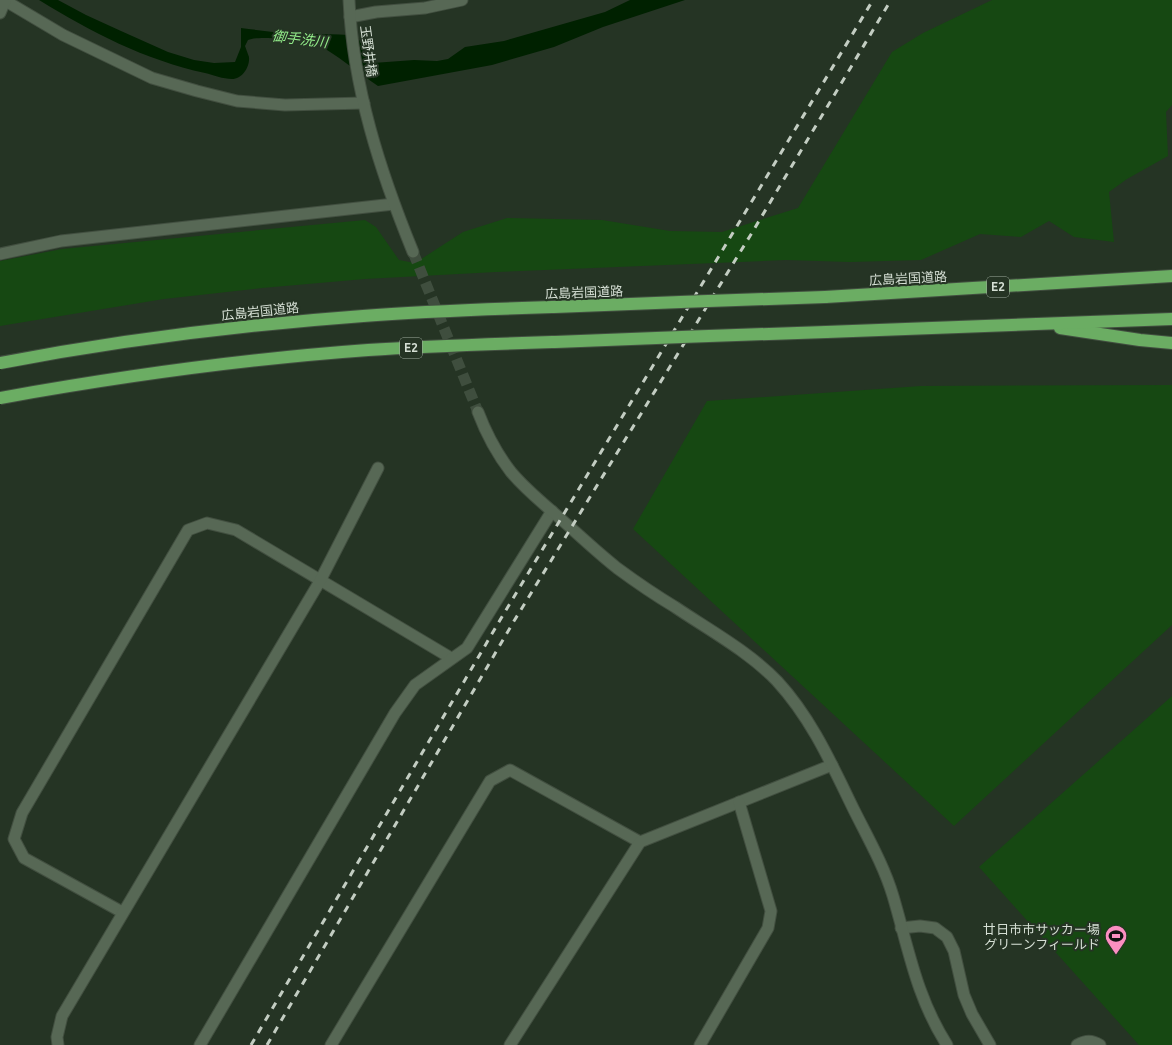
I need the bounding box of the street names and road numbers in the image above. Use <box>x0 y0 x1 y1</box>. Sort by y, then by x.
street label: 玉野井橋 <box>358 24 380 78</box>
street label: 広島岩国道路 <box>869 269 947 287</box>
road number: E2 <box>987 277 1009 297</box>
street label: 広島岩国道路 <box>545 284 623 300</box>
street label: 広島岩国道路 <box>220 300 300 322</box>
road number: E2 <box>400 338 422 358</box>

